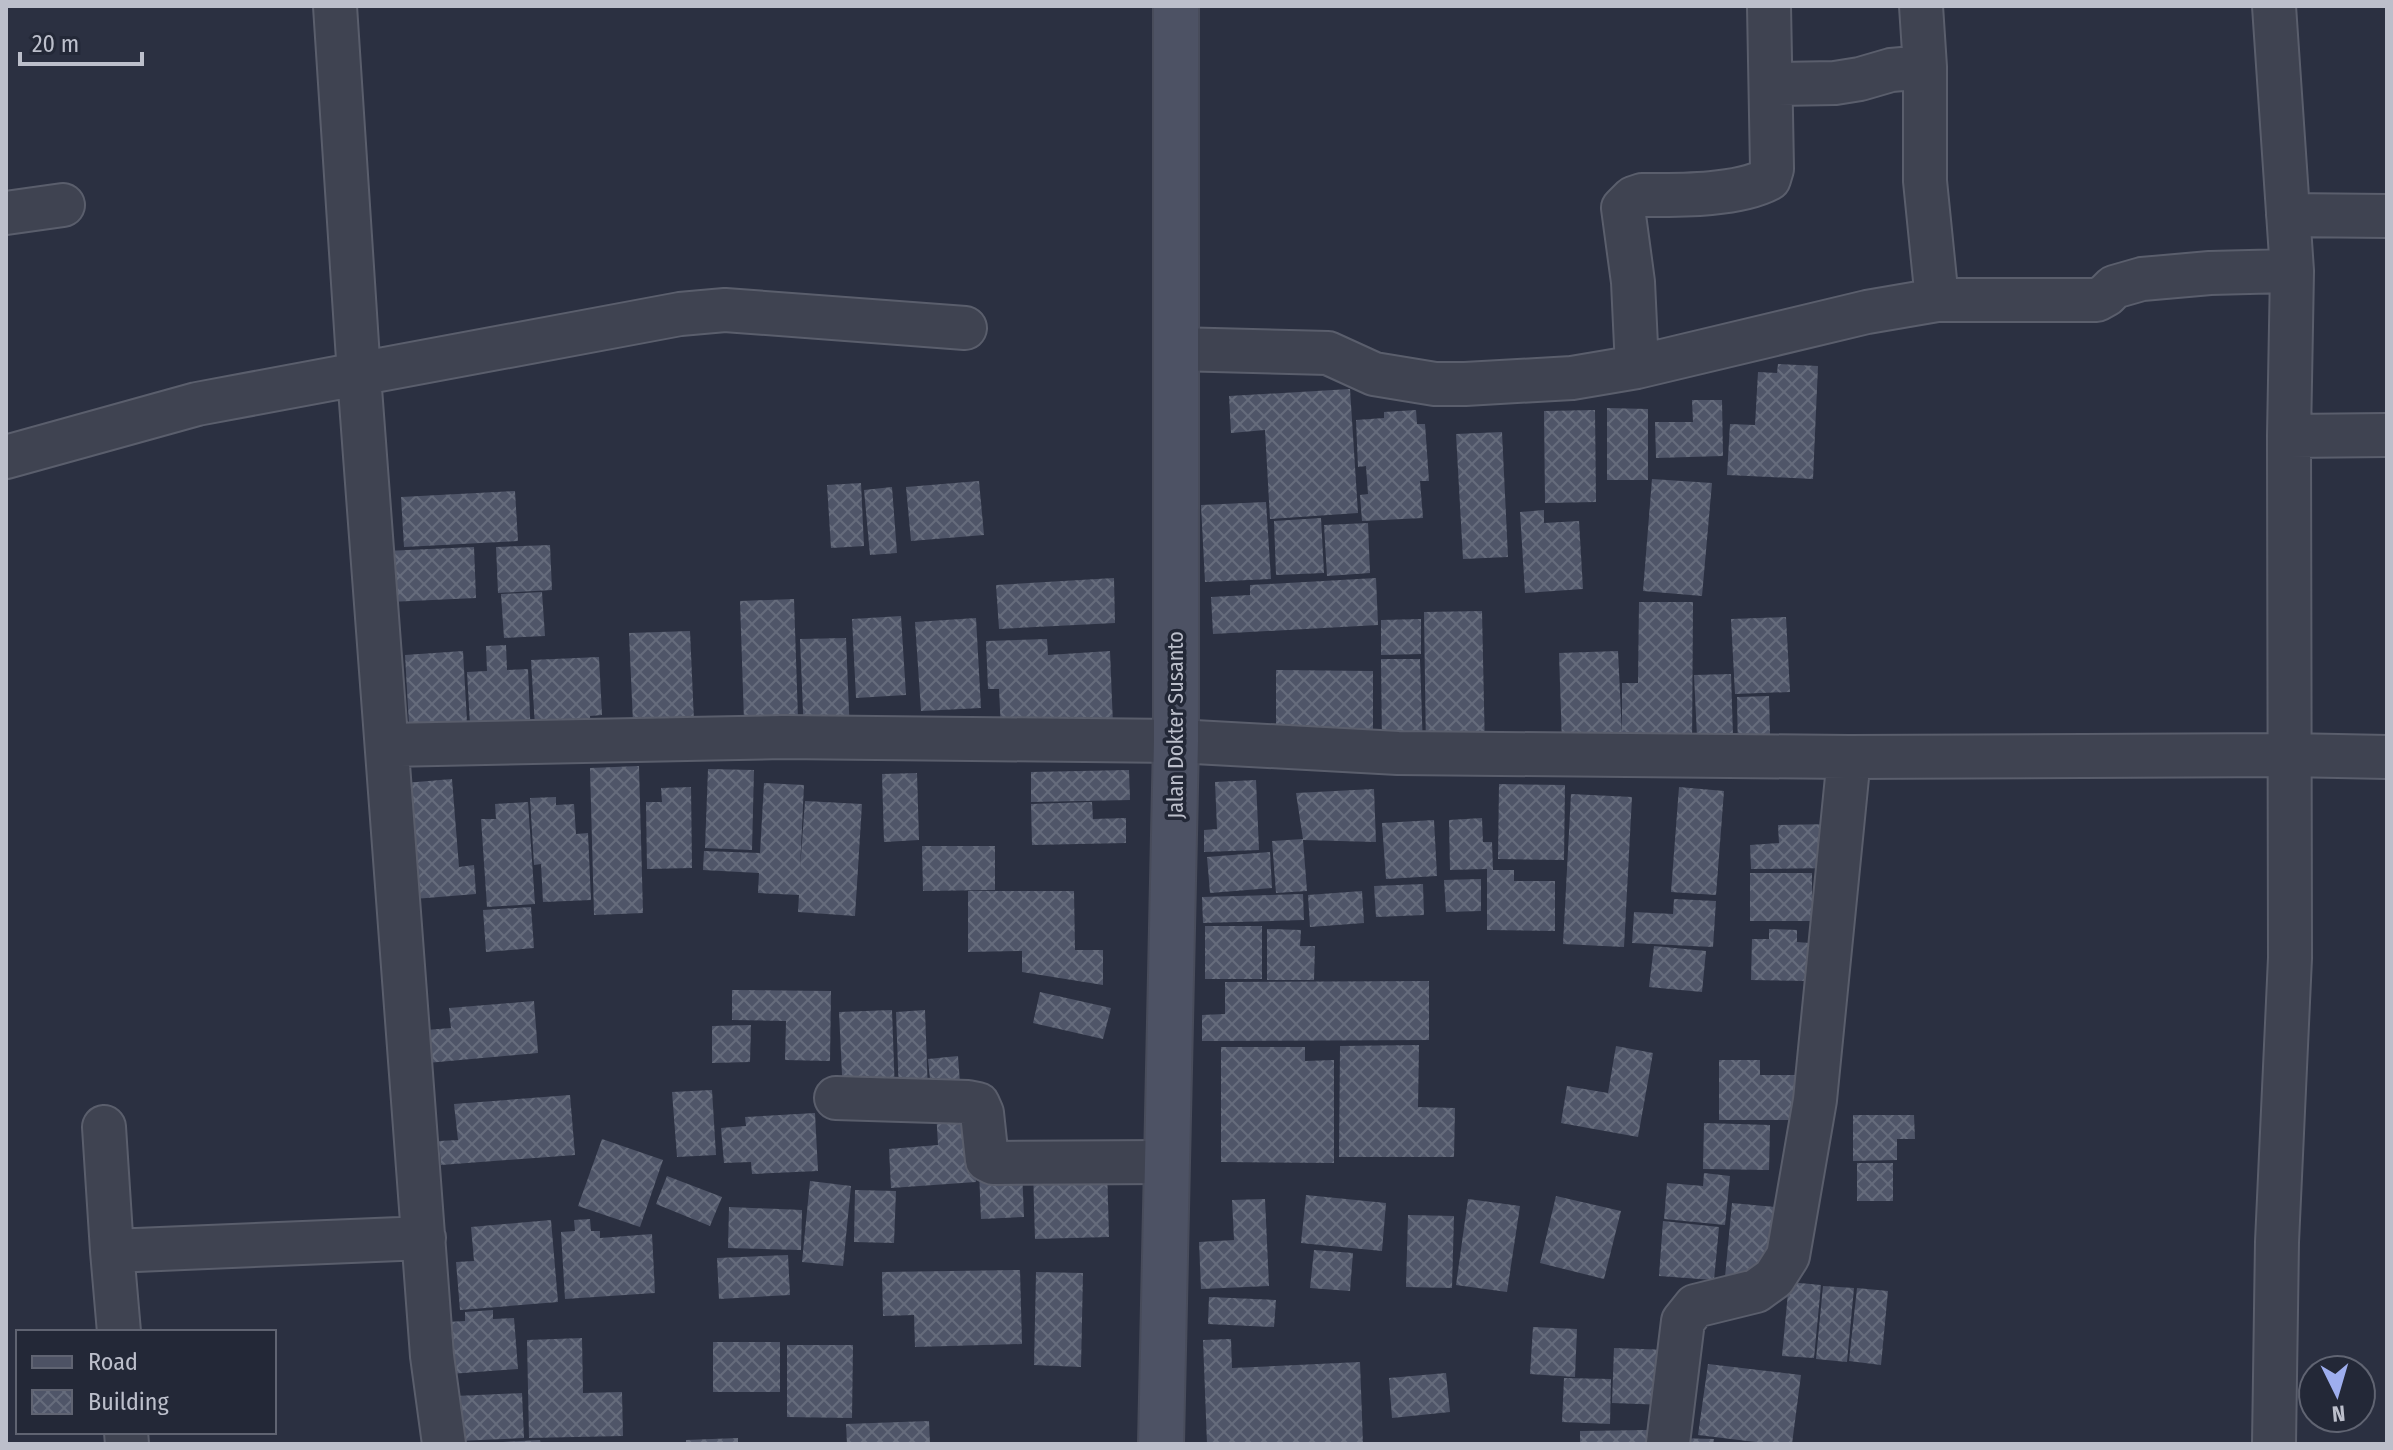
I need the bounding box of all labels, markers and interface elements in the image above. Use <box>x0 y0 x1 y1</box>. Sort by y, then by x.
scale bar <box>20 16 142 66</box>
text: 20 m <box>32 30 79 58</box>
street label: Jalan Dokter Susanto <box>1162 631 1189 819</box>
legend <box>16 1330 276 1434</box>
text: Road <box>88 1348 138 1376</box>
north arrow <box>2297 1354 2377 1434</box>
text: Building <box>88 1388 170 1416</box>
text: N <box>2331 1399 2346 1427</box>

